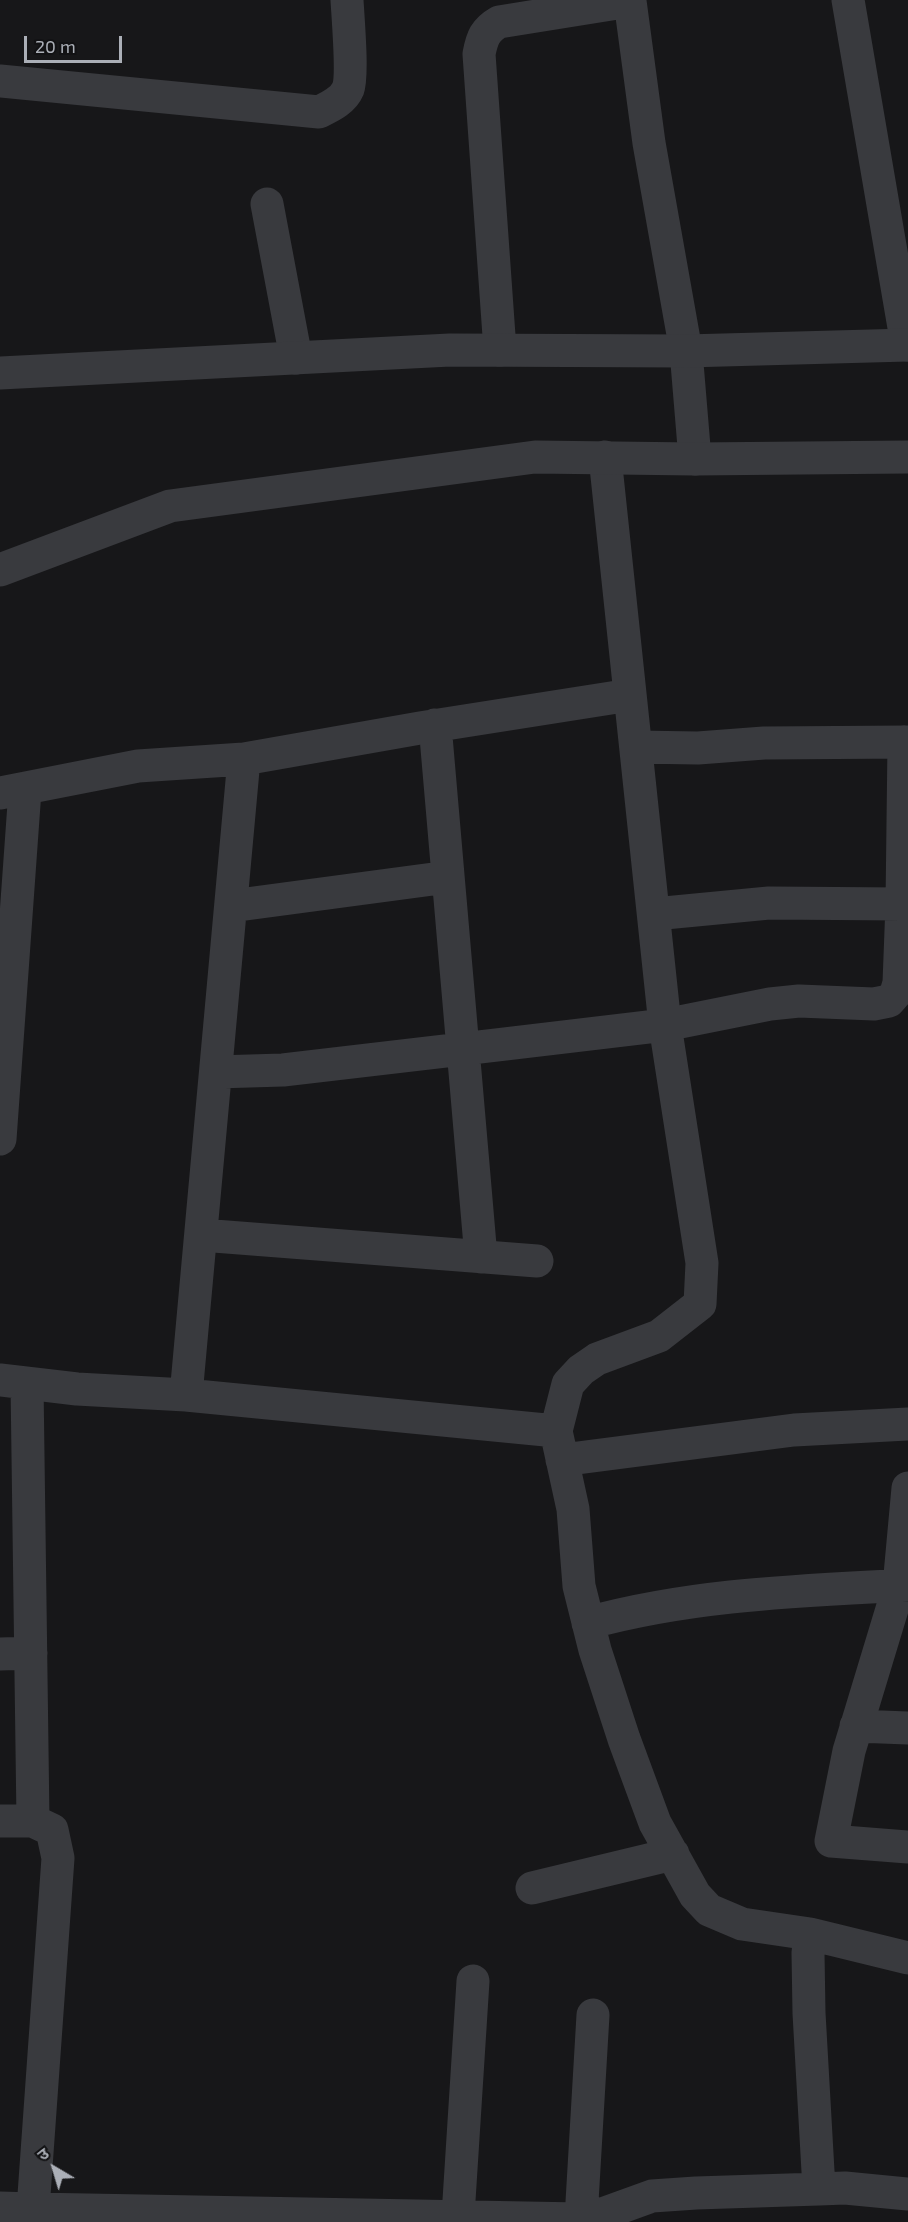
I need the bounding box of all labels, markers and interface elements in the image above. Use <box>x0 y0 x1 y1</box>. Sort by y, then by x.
scale bar <box>27 24 124 62</box>
text: 20 m <box>35 35 76 57</box>
north arrow <box>24 2138 84 2198</box>
text: उ <box>33 2143 52 2164</box>

